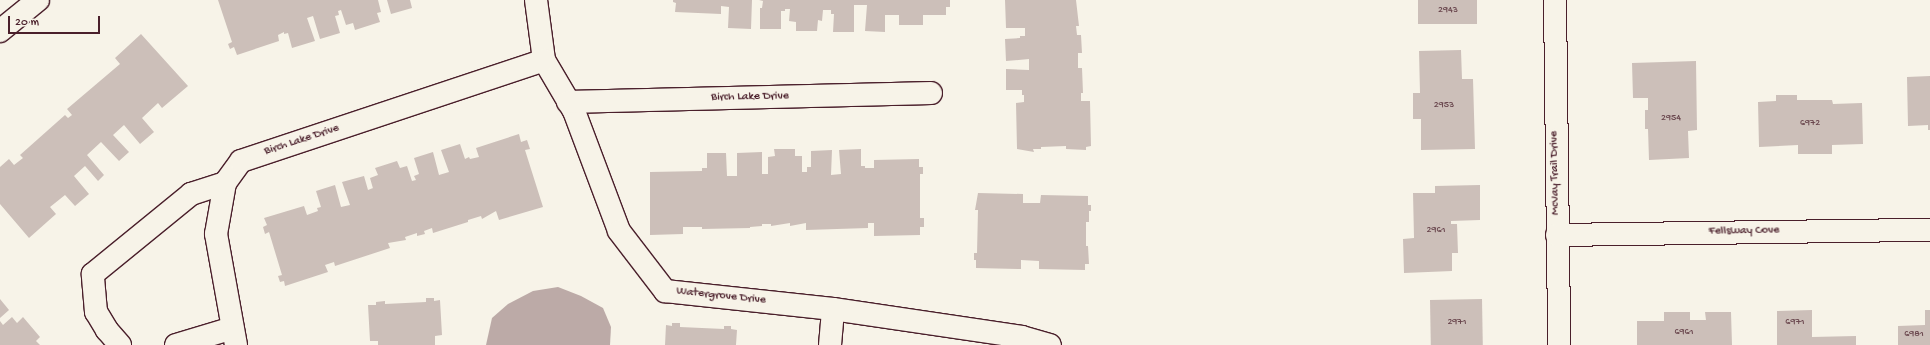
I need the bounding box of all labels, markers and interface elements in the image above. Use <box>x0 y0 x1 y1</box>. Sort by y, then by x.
house number: 2943 <box>1438 5 1458 17</box>
scale bar <box>10 8 102 34</box>
text: 20 m <box>15 16 39 30</box>
street label: Birch Lake Drive <box>711 90 789 106</box>
house number: 2953 <box>1434 100 1454 112</box>
house number: 2954 <box>1661 113 1681 125</box>
house number: 6972 <box>1800 118 1820 130</box>
street label: Birch Lake Drive <box>263 122 341 160</box>
street label: McVay Trail Drive <box>1548 131 1564 215</box>
street label: Fellsway Cove <box>1708 224 1780 240</box>
house number: 2961 <box>1426 225 1446 237</box>
street label: Watergrove Drive <box>675 285 767 309</box>
house number: 2971 <box>1447 317 1467 329</box>
house number: 6971 <box>1785 317 1805 329</box>
house number: 6961 <box>1674 327 1694 339</box>
house number: 6981 <box>1904 329 1924 341</box>

